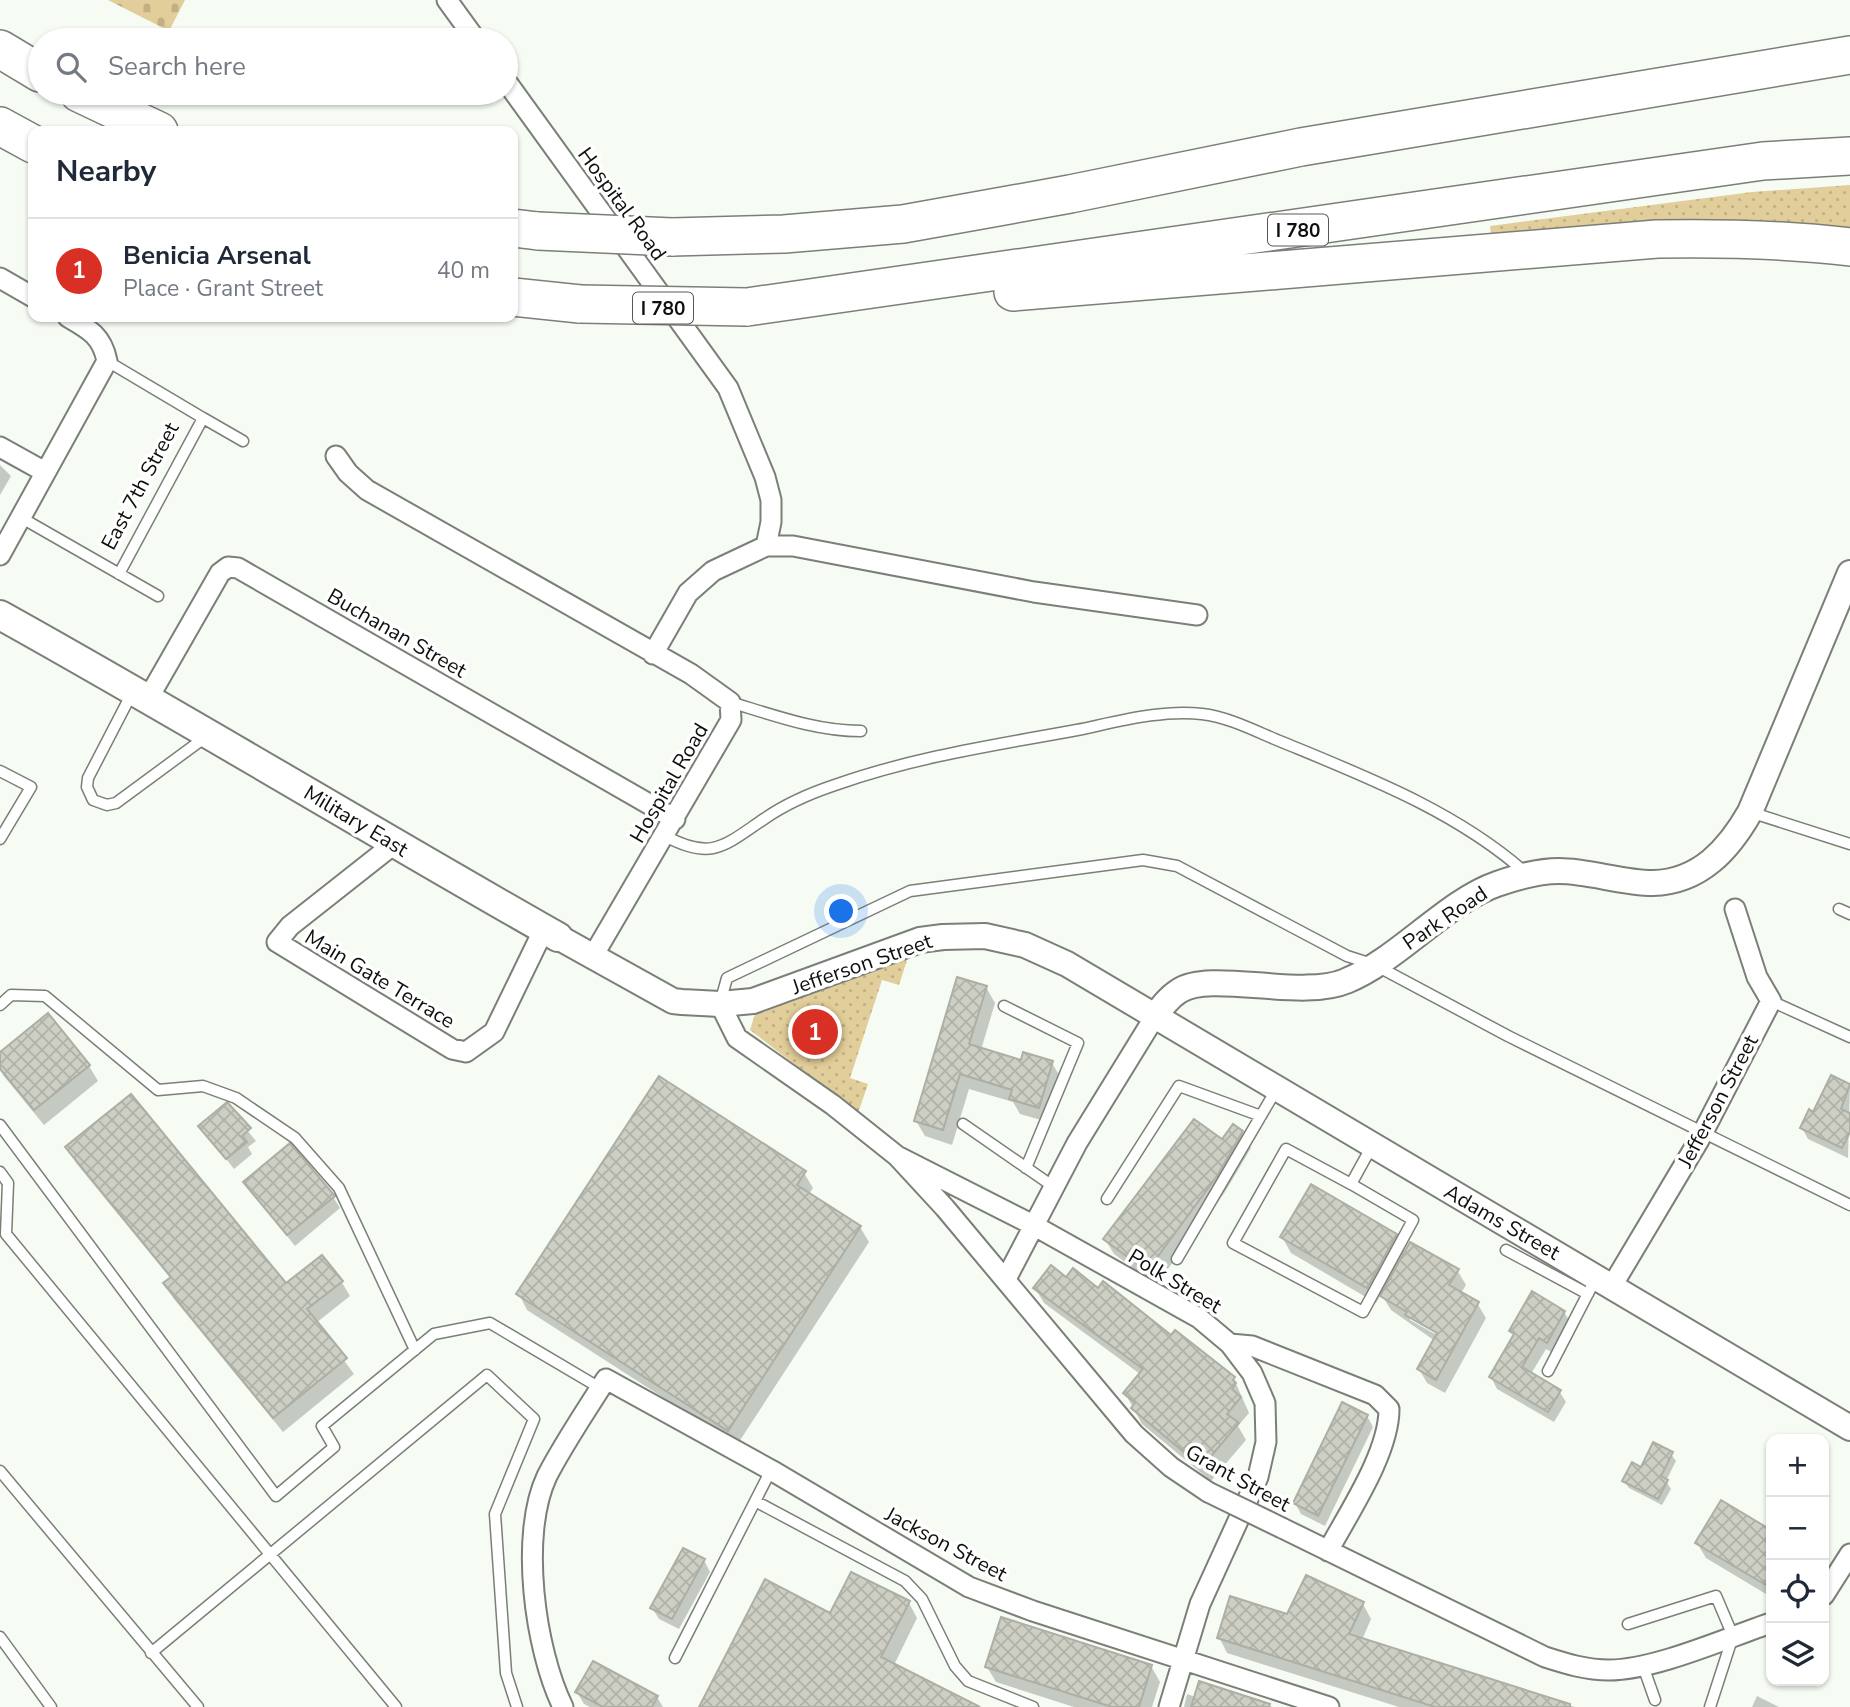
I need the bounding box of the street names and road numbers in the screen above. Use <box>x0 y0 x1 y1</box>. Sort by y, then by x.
street label: Hospital Road <box>571 142 673 266</box>
road number: I 780 <box>1268 214 1328 246</box>
road number: I 780 <box>633 292 693 324</box>
street label: East 7th Street <box>95 417 186 555</box>
street label: Buchanan Street <box>322 582 472 685</box>
street label: Hospital Road <box>623 718 715 848</box>
street label: Military East <box>299 779 414 864</box>
street label: Park Road <box>1397 879 1493 957</box>
street label: Main Gate Terrace <box>300 923 460 1035</box>
street label: Jefferson Street <box>787 927 936 1001</box>
street label: Jefferson Street <box>1671 1029 1765 1173</box>
street label: Adams Street <box>1439 1178 1566 1267</box>
street label: Polk Street <box>1123 1242 1227 1320</box>
street label: Grant Street <box>1181 1438 1296 1519</box>
street label: Jackson Street <box>879 1500 1012 1588</box>

